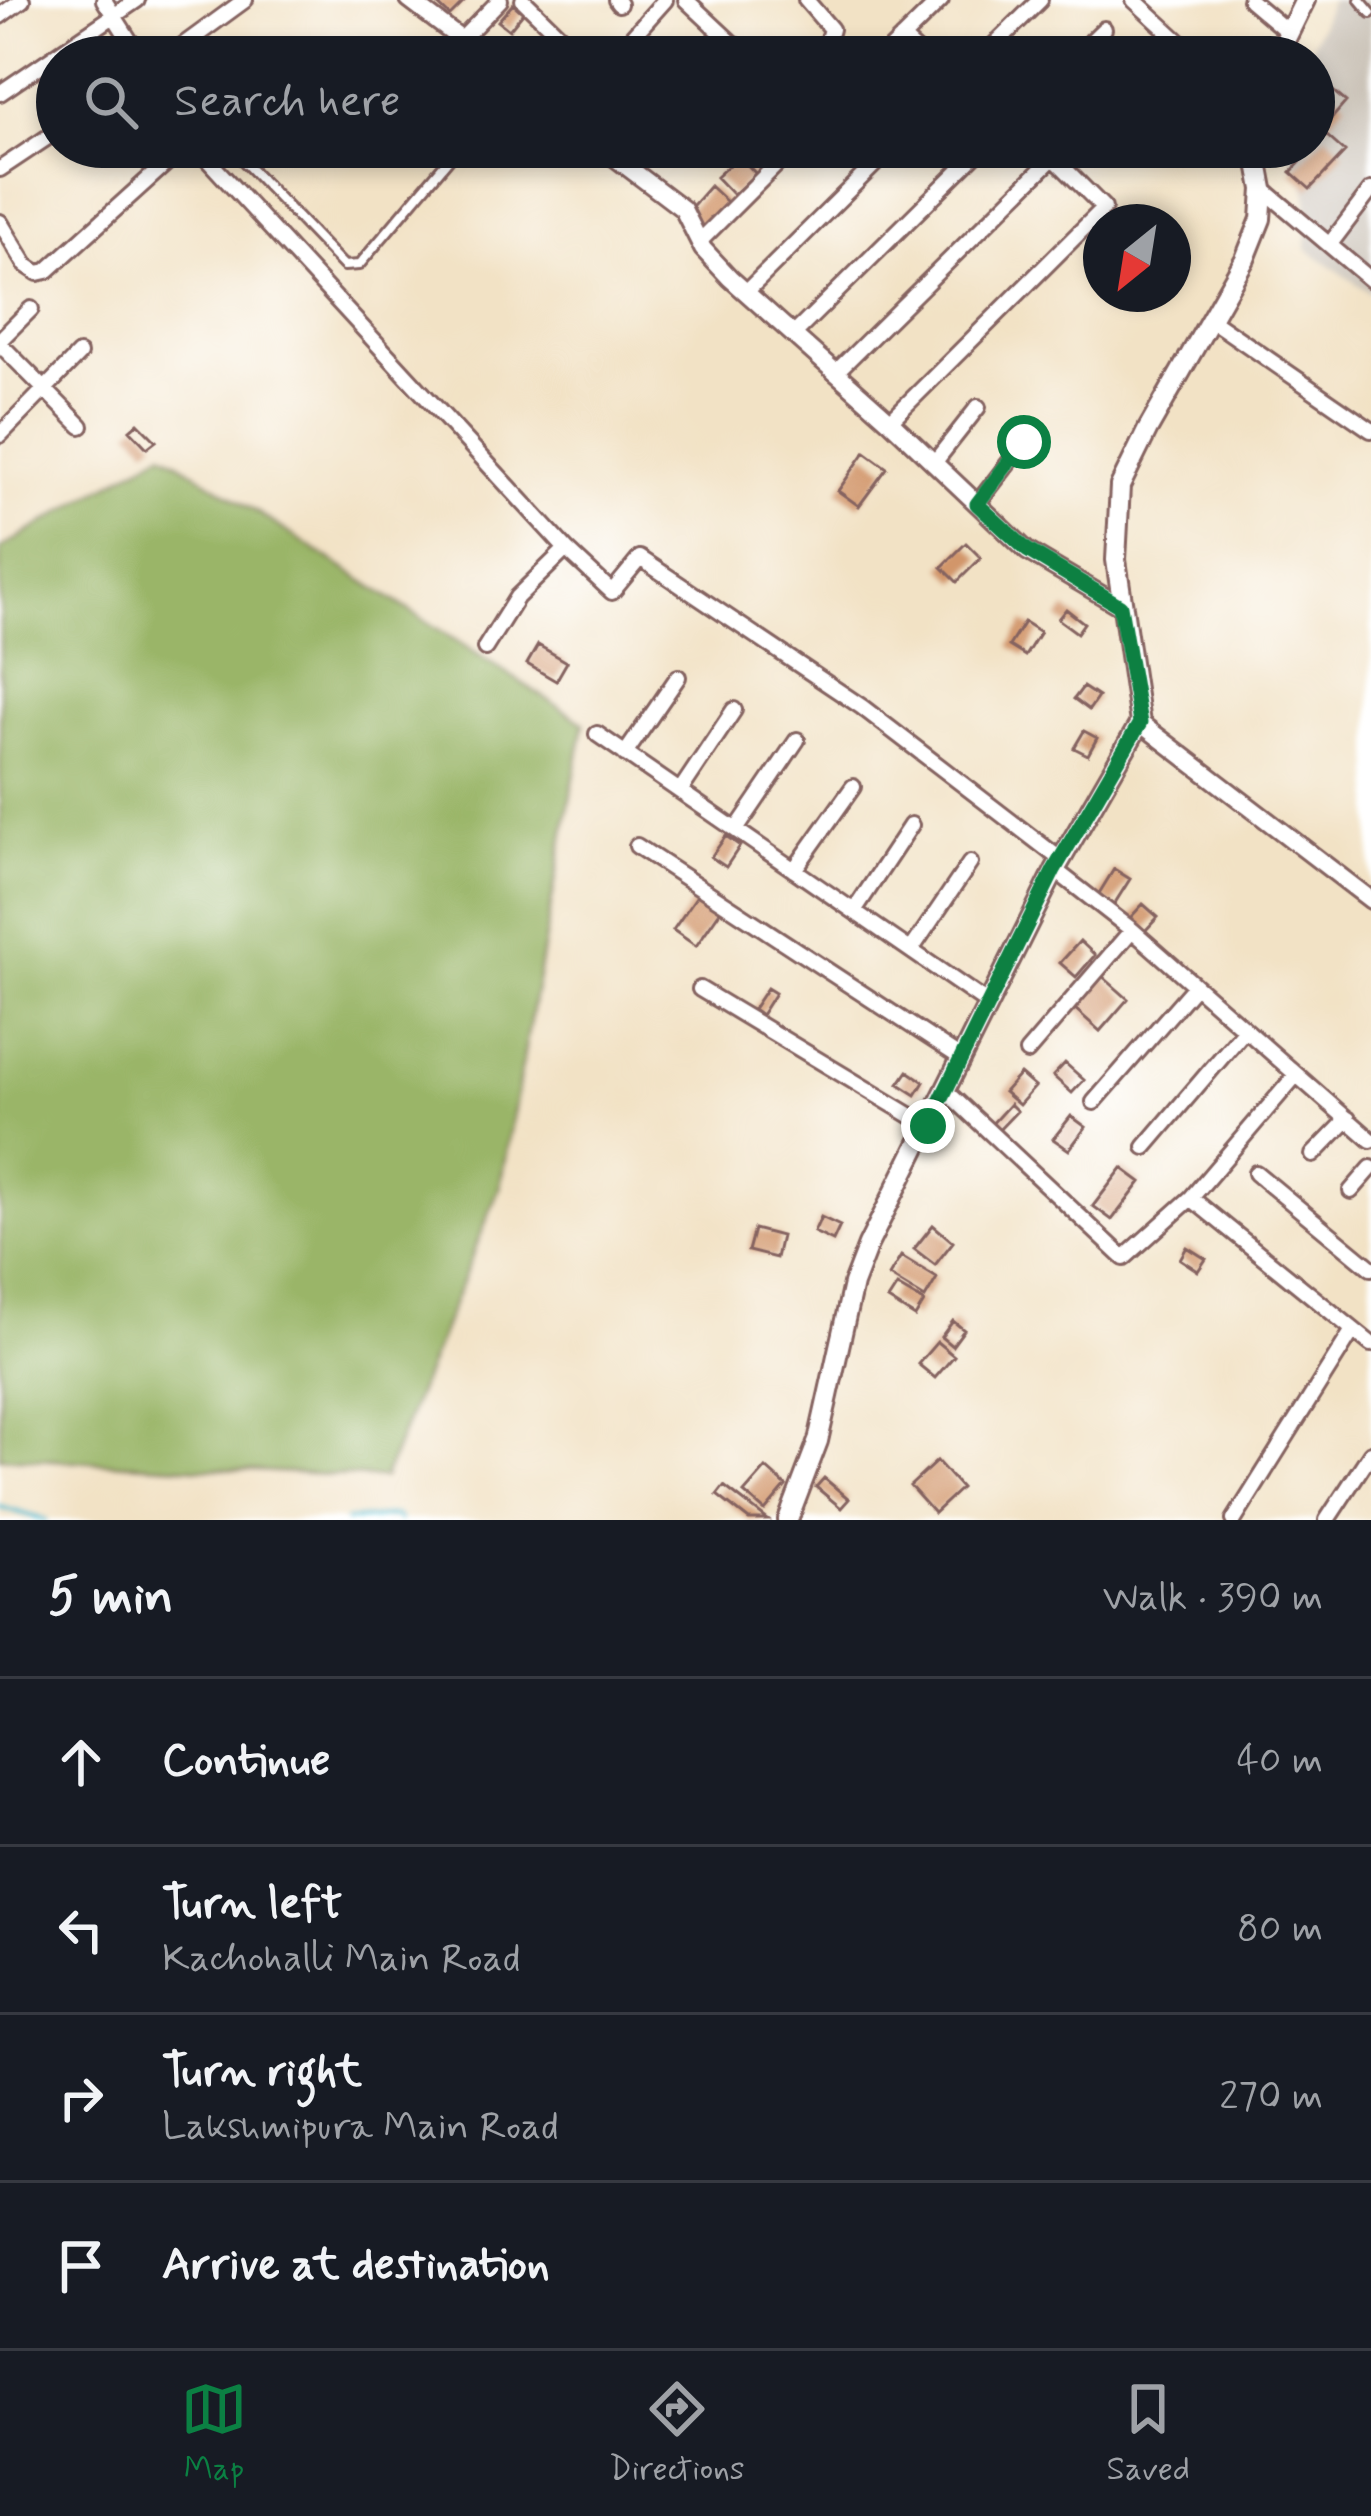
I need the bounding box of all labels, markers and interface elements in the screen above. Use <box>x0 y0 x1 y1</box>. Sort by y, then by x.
search box <box>36 36 1335 168</box>
icon: search <box>78 69 144 135</box>
text: Search here <box>174 73 401 132</box>
north arrow <box>1083 204 1191 312</box>
route start <box>997 415 1051 469</box>
route end <box>901 1099 955 1153</box>
text: 5 min <box>48 1565 173 1631</box>
text: Walk · 390 m <box>1103 1573 1323 1624</box>
icon: ahead <box>48 1729 114 1795</box>
text: Continue <box>162 1732 330 1791</box>
text: 40 m <box>1236 1736 1323 1787</box>
text: Turn left <box>162 1875 342 1934</box>
icon: left <box>48 1897 114 1963</box>
text: 80 m <box>1237 1904 1323 1955</box>
text: Kachohalli Main Road <box>162 1934 521 1985</box>
text: Turn right <box>162 2043 362 2102</box>
icon: right <box>48 2065 114 2131</box>
text: 270 m <box>1219 2072 1323 2123</box>
text: Lakshmipura Main Road <box>162 2102 559 2153</box>
icon: arrive <box>48 2233 114 2299</box>
text: Arrive at destination <box>162 2236 550 2295</box>
tab: Map <box>181 2376 247 2492</box>
tab: Directions <box>609 2376 745 2492</box>
tab: Saved <box>1107 2376 1190 2492</box>

